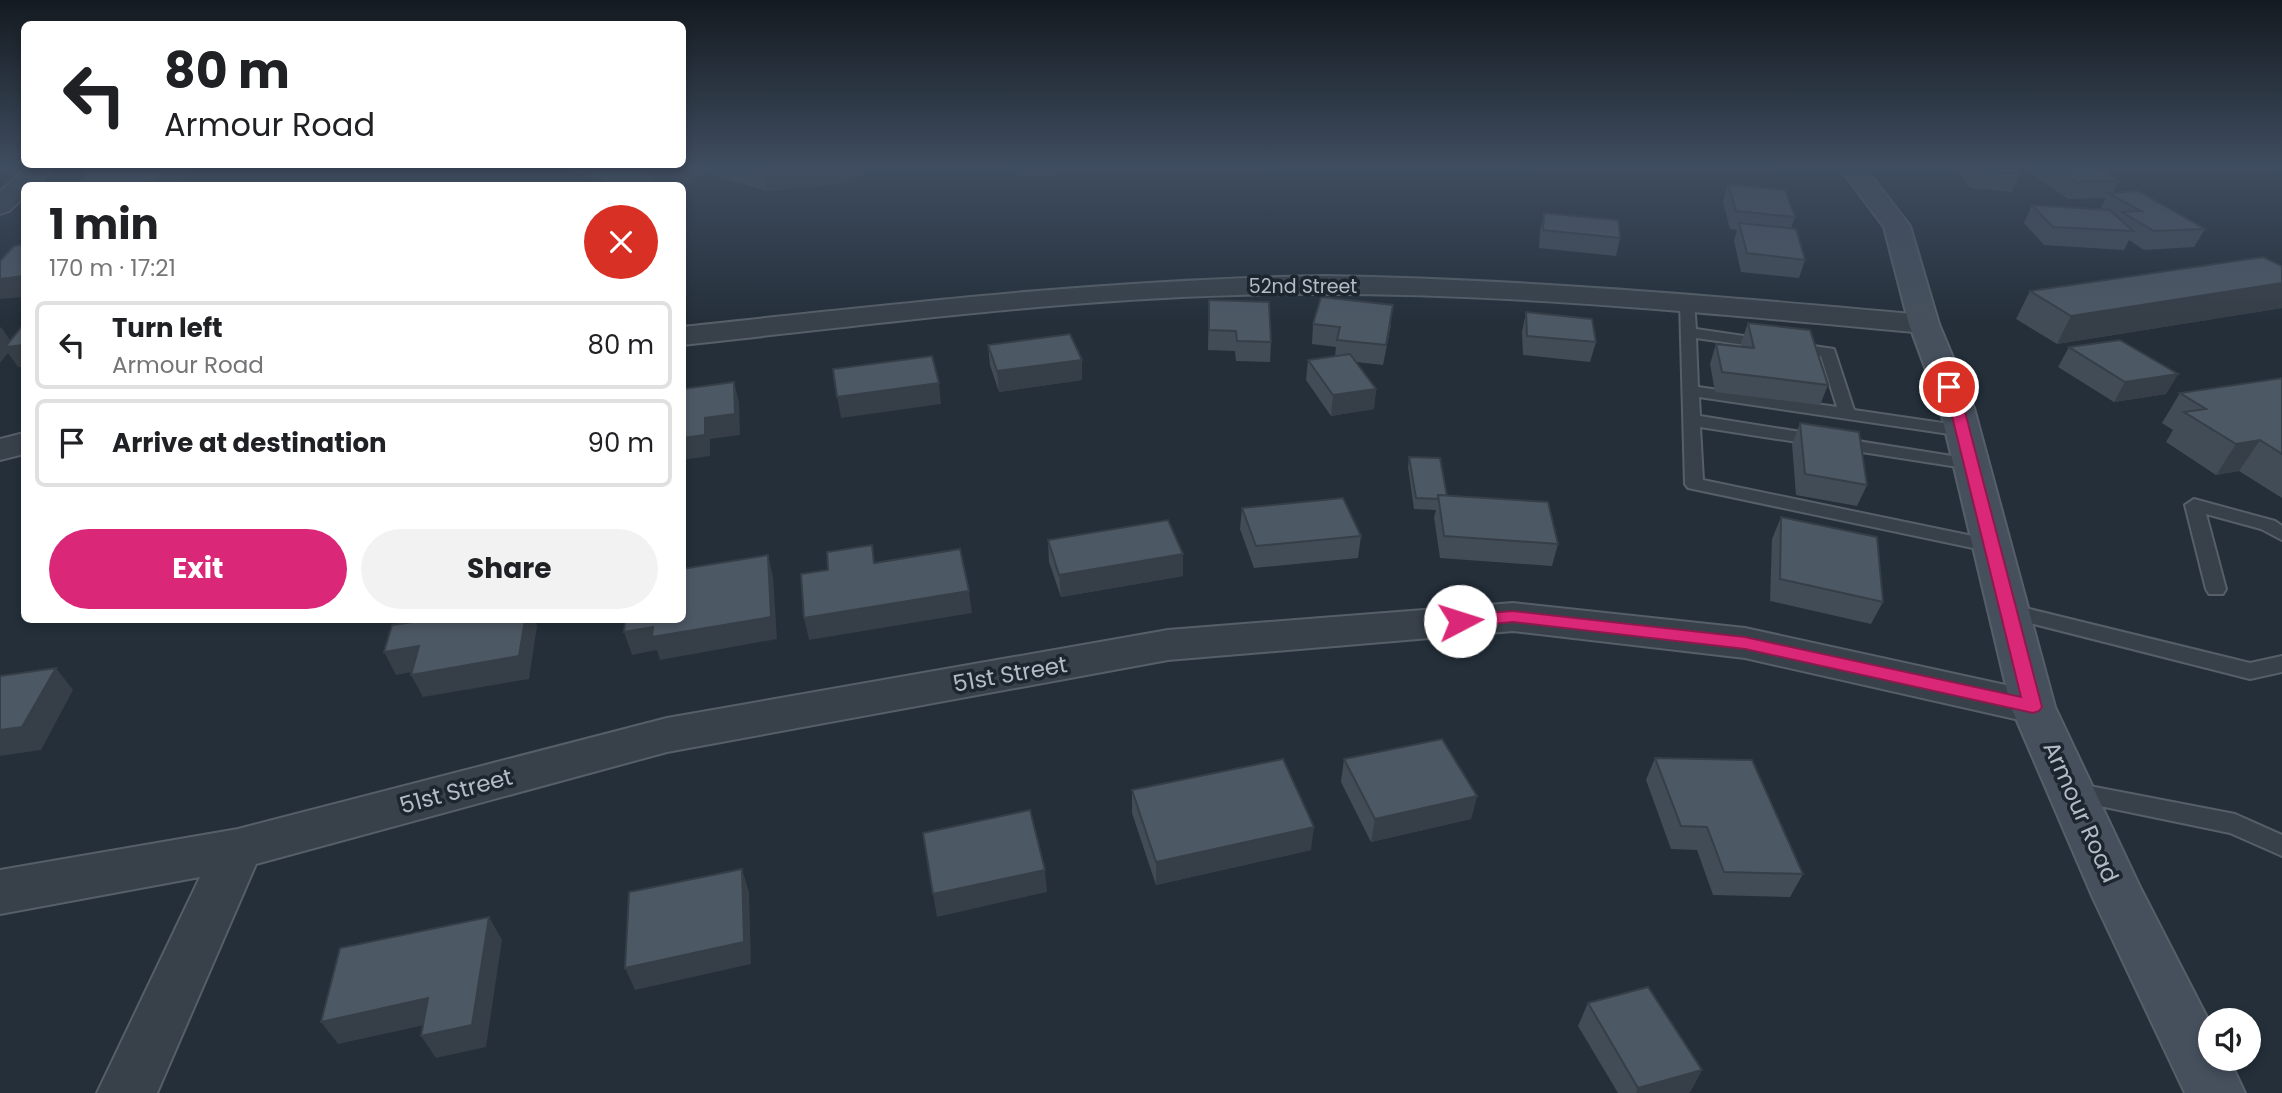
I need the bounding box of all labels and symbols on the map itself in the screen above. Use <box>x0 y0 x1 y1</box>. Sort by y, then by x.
street label: 52nd Street <box>1249 273 1357 300</box>
pin <box>1919 357 1979 417</box>
position arrow <box>1423 584 1497 658</box>
street label: 51st Street <box>950 648 1070 700</box>
street label: Armour Road <box>2036 736 2126 888</box>
street label: 51st Street <box>396 761 516 821</box>

